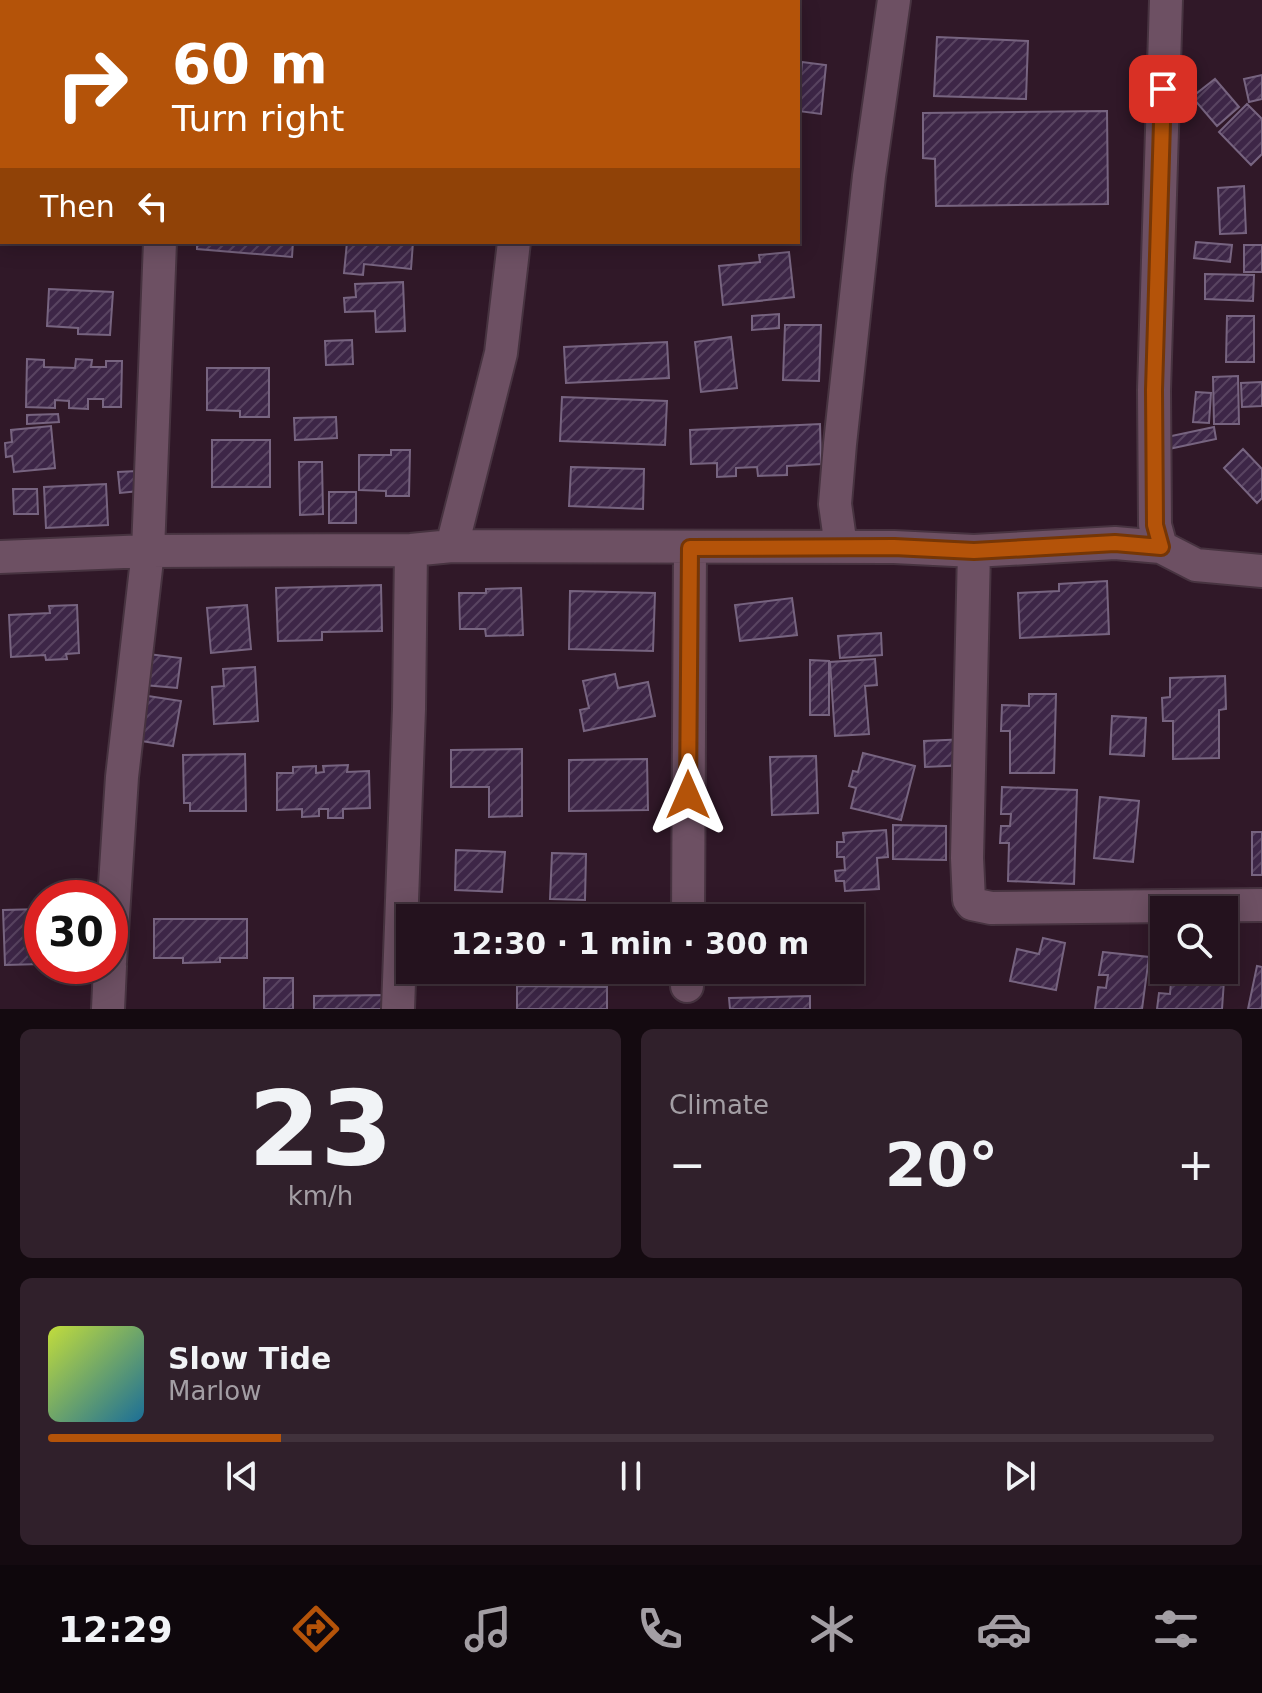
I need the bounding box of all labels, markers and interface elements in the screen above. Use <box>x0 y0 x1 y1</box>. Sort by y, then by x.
text: 60 m <box>172 31 328 96</box>
icon: right <box>40 32 144 136</box>
pin <box>1129 55 1197 123</box>
icon: arrive <box>1141 67 1185 111</box>
text: Turn right <box>172 98 344 139</box>
icon: left <box>131 184 175 228</box>
text: Then <box>40 189 115 224</box>
position arrow <box>646 753 730 837</box>
speed limit sign: 30 <box>24 880 128 984</box>
map controls <box>1150 896 1238 984</box>
button: search <box>1150 896 1238 984</box>
text: 12:30 · 1 min · 300 m <box>451 926 809 961</box>
text: 23 <box>248 1068 393 1190</box>
text: Climate <box>669 1090 769 1120</box>
text: 20° <box>885 1130 998 1200</box>
text: − <box>669 1139 706 1190</box>
text: + <box>1177 1139 1214 1190</box>
text: km/h <box>288 1181 353 1211</box>
text: Slow Tide <box>168 1341 331 1376</box>
text: Marlow <box>168 1376 261 1406</box>
icon: previous <box>220 1454 264 1498</box>
icon: pause <box>609 1454 653 1498</box>
icon: next <box>998 1454 1042 1498</box>
icon: directions <box>288 1601 344 1657</box>
icon: music <box>460 1601 516 1657</box>
icon: phone <box>632 1601 688 1657</box>
icon: climate <box>804 1601 860 1657</box>
icon: car <box>976 1601 1032 1657</box>
icon: filters <box>1148 1601 1204 1657</box>
text: 12:29 <box>58 1609 173 1650</box>

